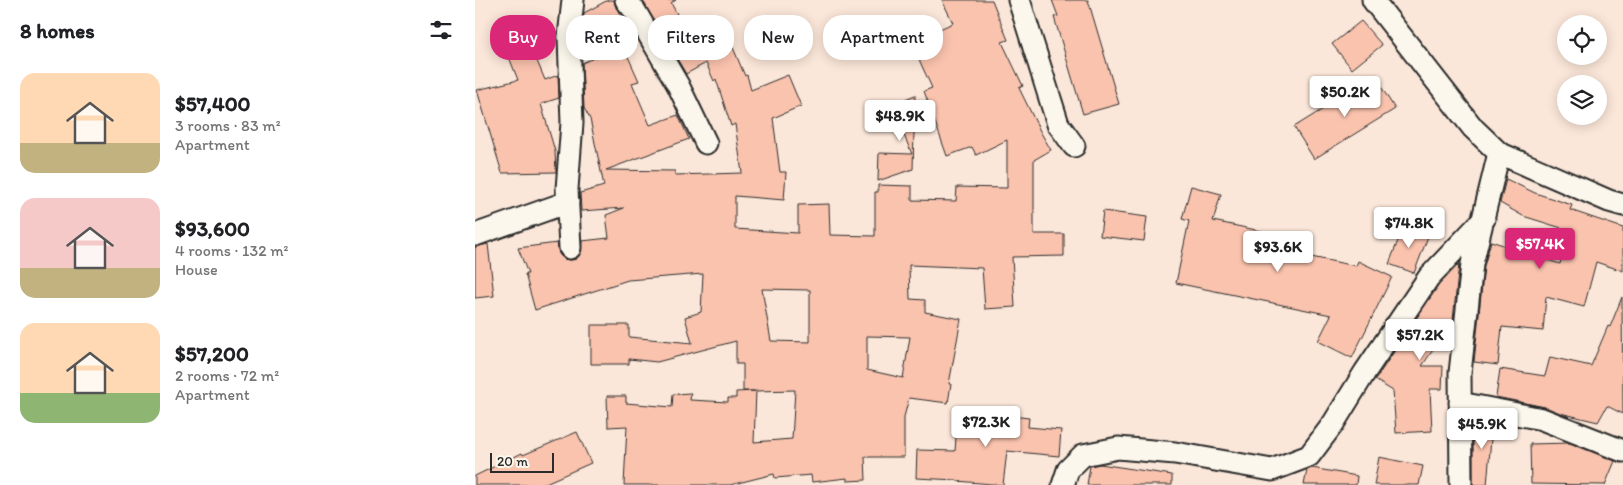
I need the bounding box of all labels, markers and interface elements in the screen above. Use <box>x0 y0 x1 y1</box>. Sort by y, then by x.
chip: Buy <box>490 15 556 60</box>
chip: Rent <box>566 15 638 60</box>
chip: Filters <box>648 15 734 60</box>
chip: New <box>744 15 813 60</box>
chip: Apartment <box>823 15 943 60</box>
map controls <box>1557 15 1607 125</box>
button: locate <box>1557 15 1607 65</box>
icon: filters <box>427 16 455 44</box>
text: 8 homes <box>20 18 95 43</box>
button: layers <box>1557 75 1607 125</box>
pin: $50.2K <box>1304 76 1386 118</box>
text: $50.2K <box>1321 82 1369 101</box>
text: $57,400 <box>175 91 251 116</box>
icon: home <box>60 93 120 153</box>
pin: $48.9K <box>859 100 941 142</box>
text: $48.9K <box>875 106 925 125</box>
text: 3 rooms · 83 m² <box>175 116 281 135</box>
text: Apartment <box>175 135 250 154</box>
pin: $74.8K <box>1368 206 1450 249</box>
text: $74.8K <box>1385 213 1433 232</box>
text: $93,600 <box>175 216 250 241</box>
icon: home <box>60 218 120 278</box>
pin: $57.4K <box>1499 228 1581 270</box>
pin: $93.6K <box>1237 230 1319 273</box>
text: $57.4K <box>1516 234 1564 253</box>
text: $93.6K <box>1254 237 1302 256</box>
text: 4 rooms · 132 m² <box>175 241 289 260</box>
text: House <box>175 260 218 279</box>
pin: $57.2K <box>1379 318 1461 361</box>
text: $57.2K <box>1396 325 1444 344</box>
text: $57,200 <box>175 341 249 366</box>
icon: home <box>60 343 120 403</box>
text: 2 rooms · 72 m² <box>175 366 279 385</box>
text: Apartment <box>175 385 250 404</box>
pin: $72.3K <box>945 406 1027 448</box>
pin: $45.9K <box>1441 408 1523 450</box>
text: $72.3K <box>962 412 1010 431</box>
text: $45.9K <box>1458 414 1506 433</box>
scale bar <box>490 450 554 473</box>
text: 20 m <box>497 453 528 470</box>

